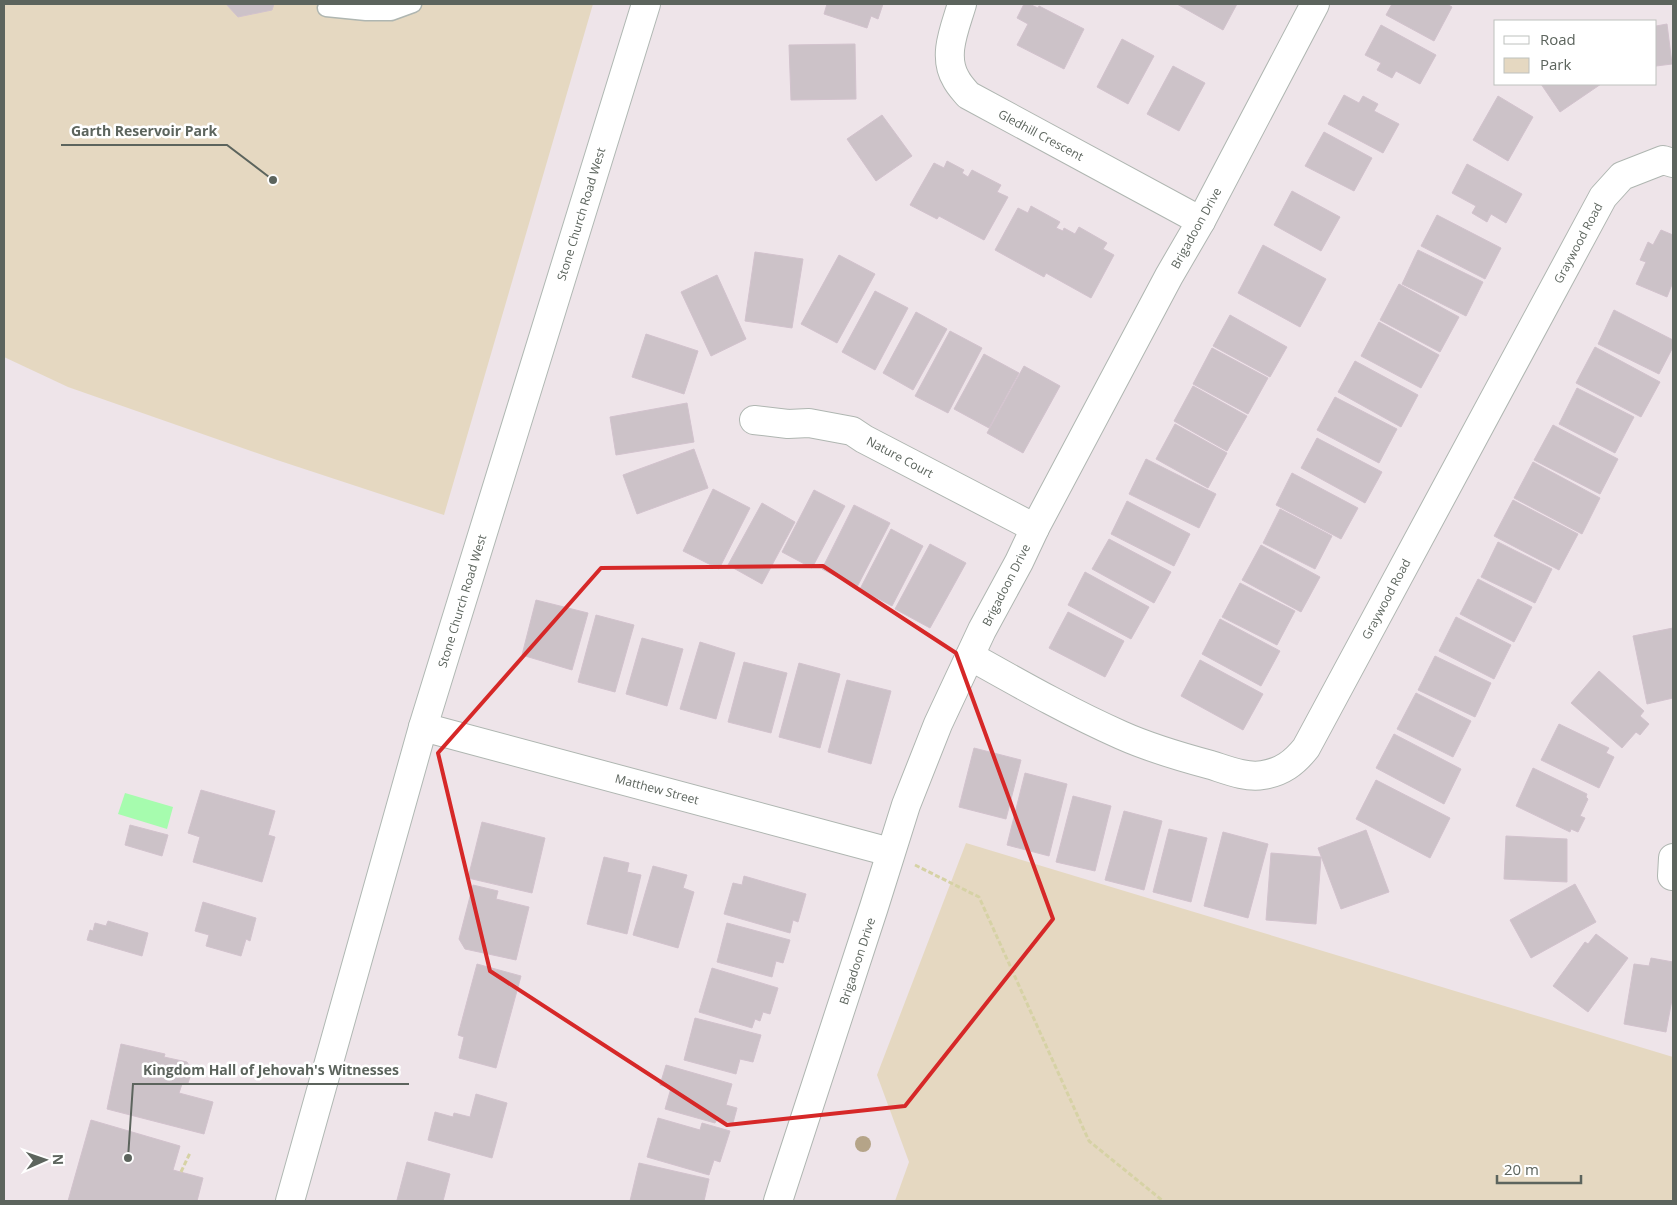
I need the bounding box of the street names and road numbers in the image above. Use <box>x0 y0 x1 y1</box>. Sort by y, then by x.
street label: Gledhill Crescent <box>995 105 1087 165</box>
street label: Stone Church Road West <box>553 145 609 283</box>
street label: Brigadoon Drive <box>1167 184 1225 272</box>
street label: Graywood Road <box>1550 200 1606 286</box>
street label: Nature Court <box>864 432 936 482</box>
street label: Stone Church Road West <box>434 532 490 670</box>
street label: Brigadoon Drive <box>978 541 1034 629</box>
street label: Graywood Road <box>1358 556 1414 642</box>
street label: Matthew Street <box>613 770 701 808</box>
street label: Brigadoon Drive <box>835 915 879 1007</box>

